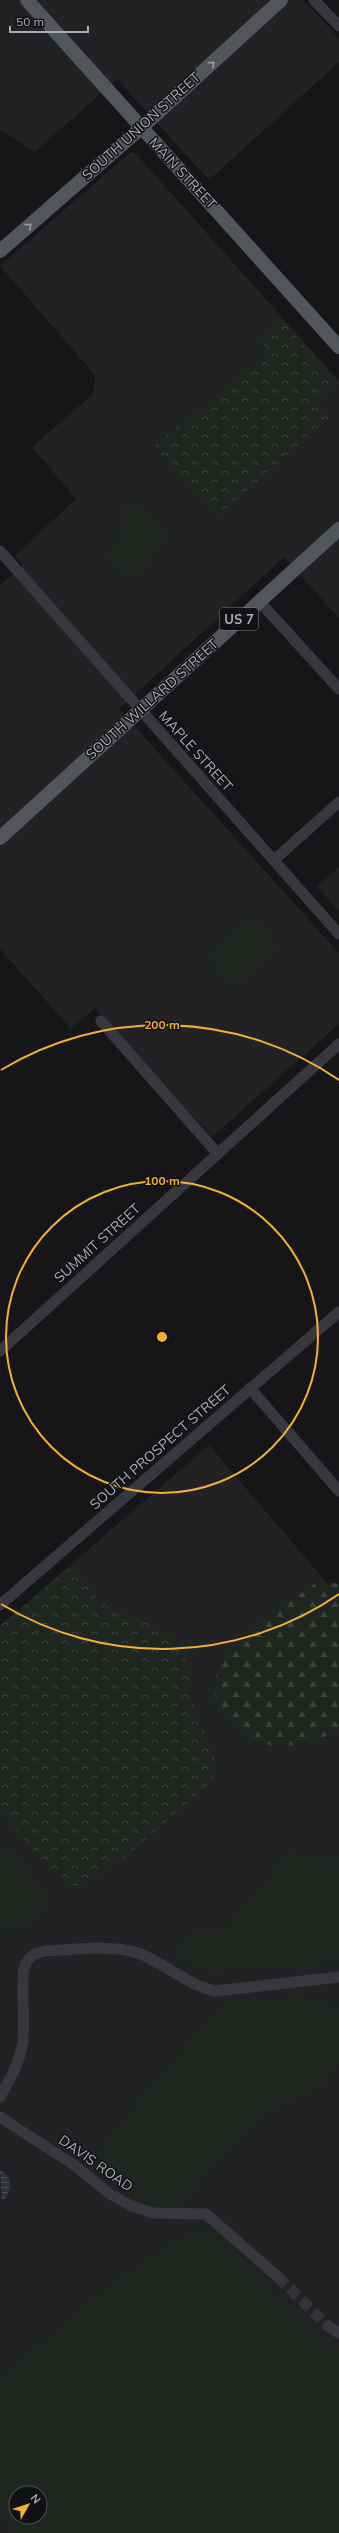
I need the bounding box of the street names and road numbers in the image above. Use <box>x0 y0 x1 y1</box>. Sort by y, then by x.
street label: SOUTH UNION STREET <box>78 68 204 184</box>
street label: MAIN STREET <box>145 133 221 213</box>
road number: US 7 <box>220 608 258 630</box>
street label: SOUTH WILLARD STREET <box>82 634 222 763</box>
street label: MAPLE STREET <box>155 707 237 795</box>
street label: SUMMIT STREET <box>50 1199 144 1287</box>
street label: SOUTH PROSPECT STREET <box>86 1380 235 1513</box>
street label: DAVIS ROAD <box>55 2131 137 2195</box>

